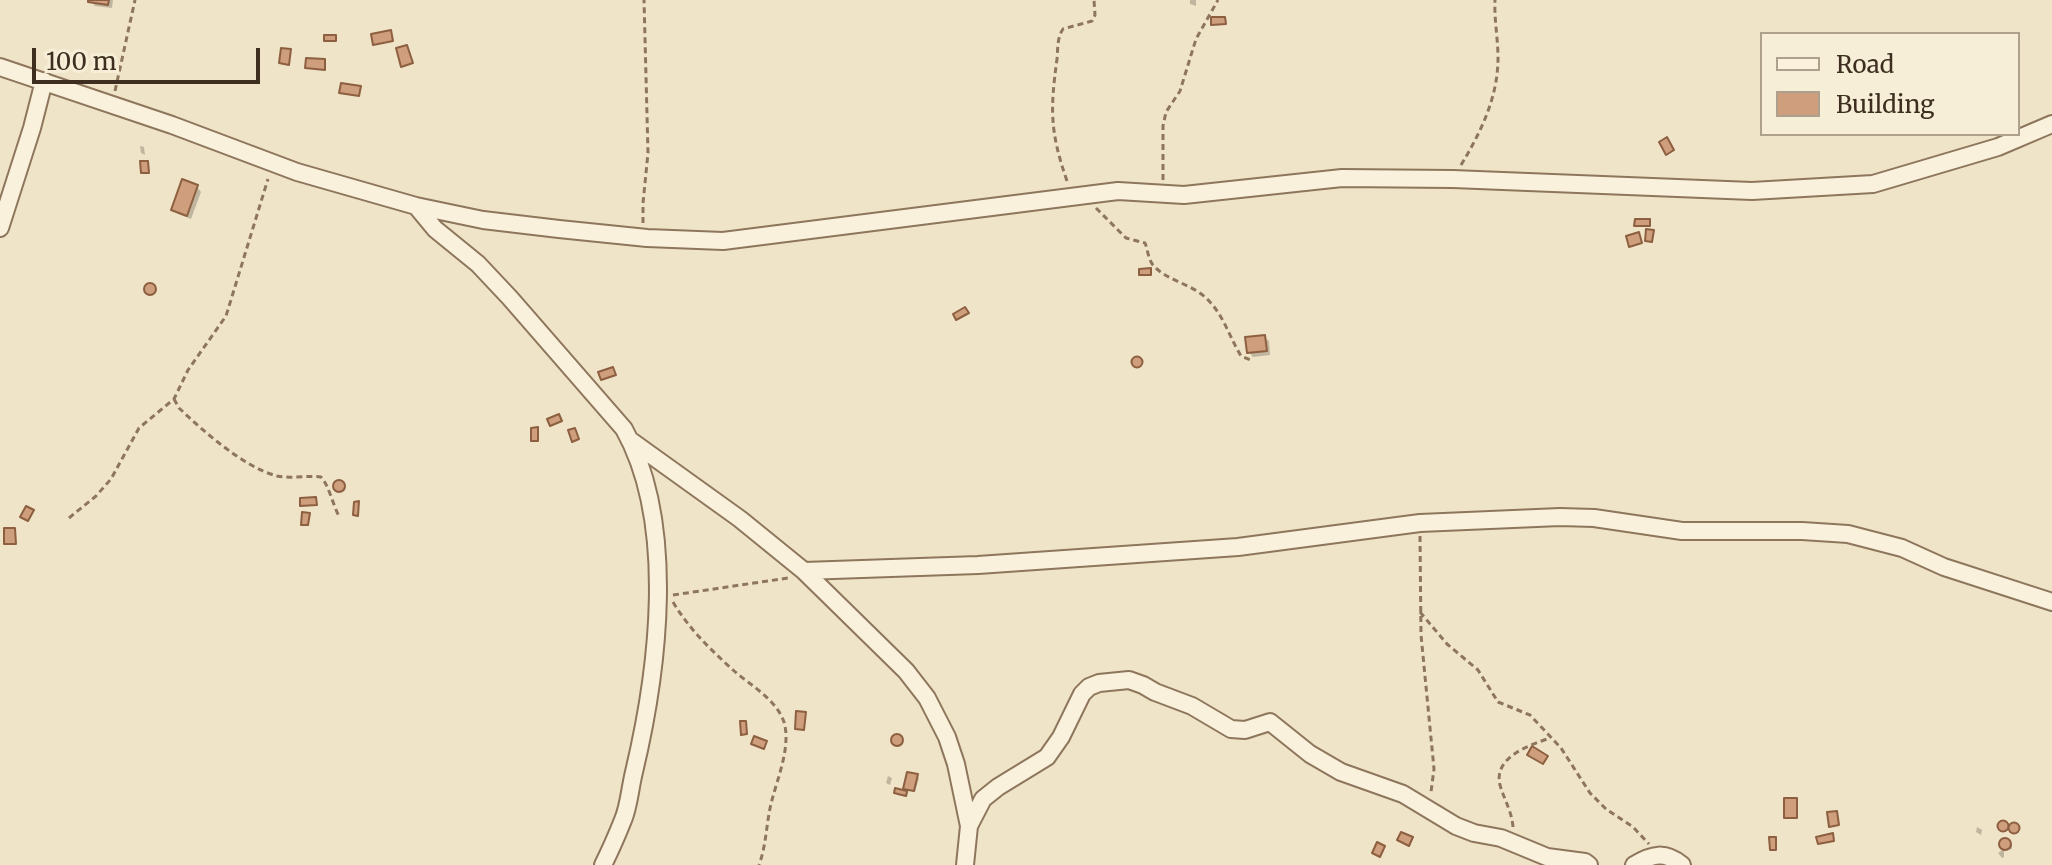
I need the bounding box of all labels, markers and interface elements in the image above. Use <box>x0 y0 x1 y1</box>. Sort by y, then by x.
scale bar <box>36 32 264 82</box>
legend <box>1760 32 2020 136</box>
text: 100 m <box>46 46 116 77</box>
text: Road <box>1836 49 1894 80</box>
text: Building <box>1836 89 1935 120</box>

